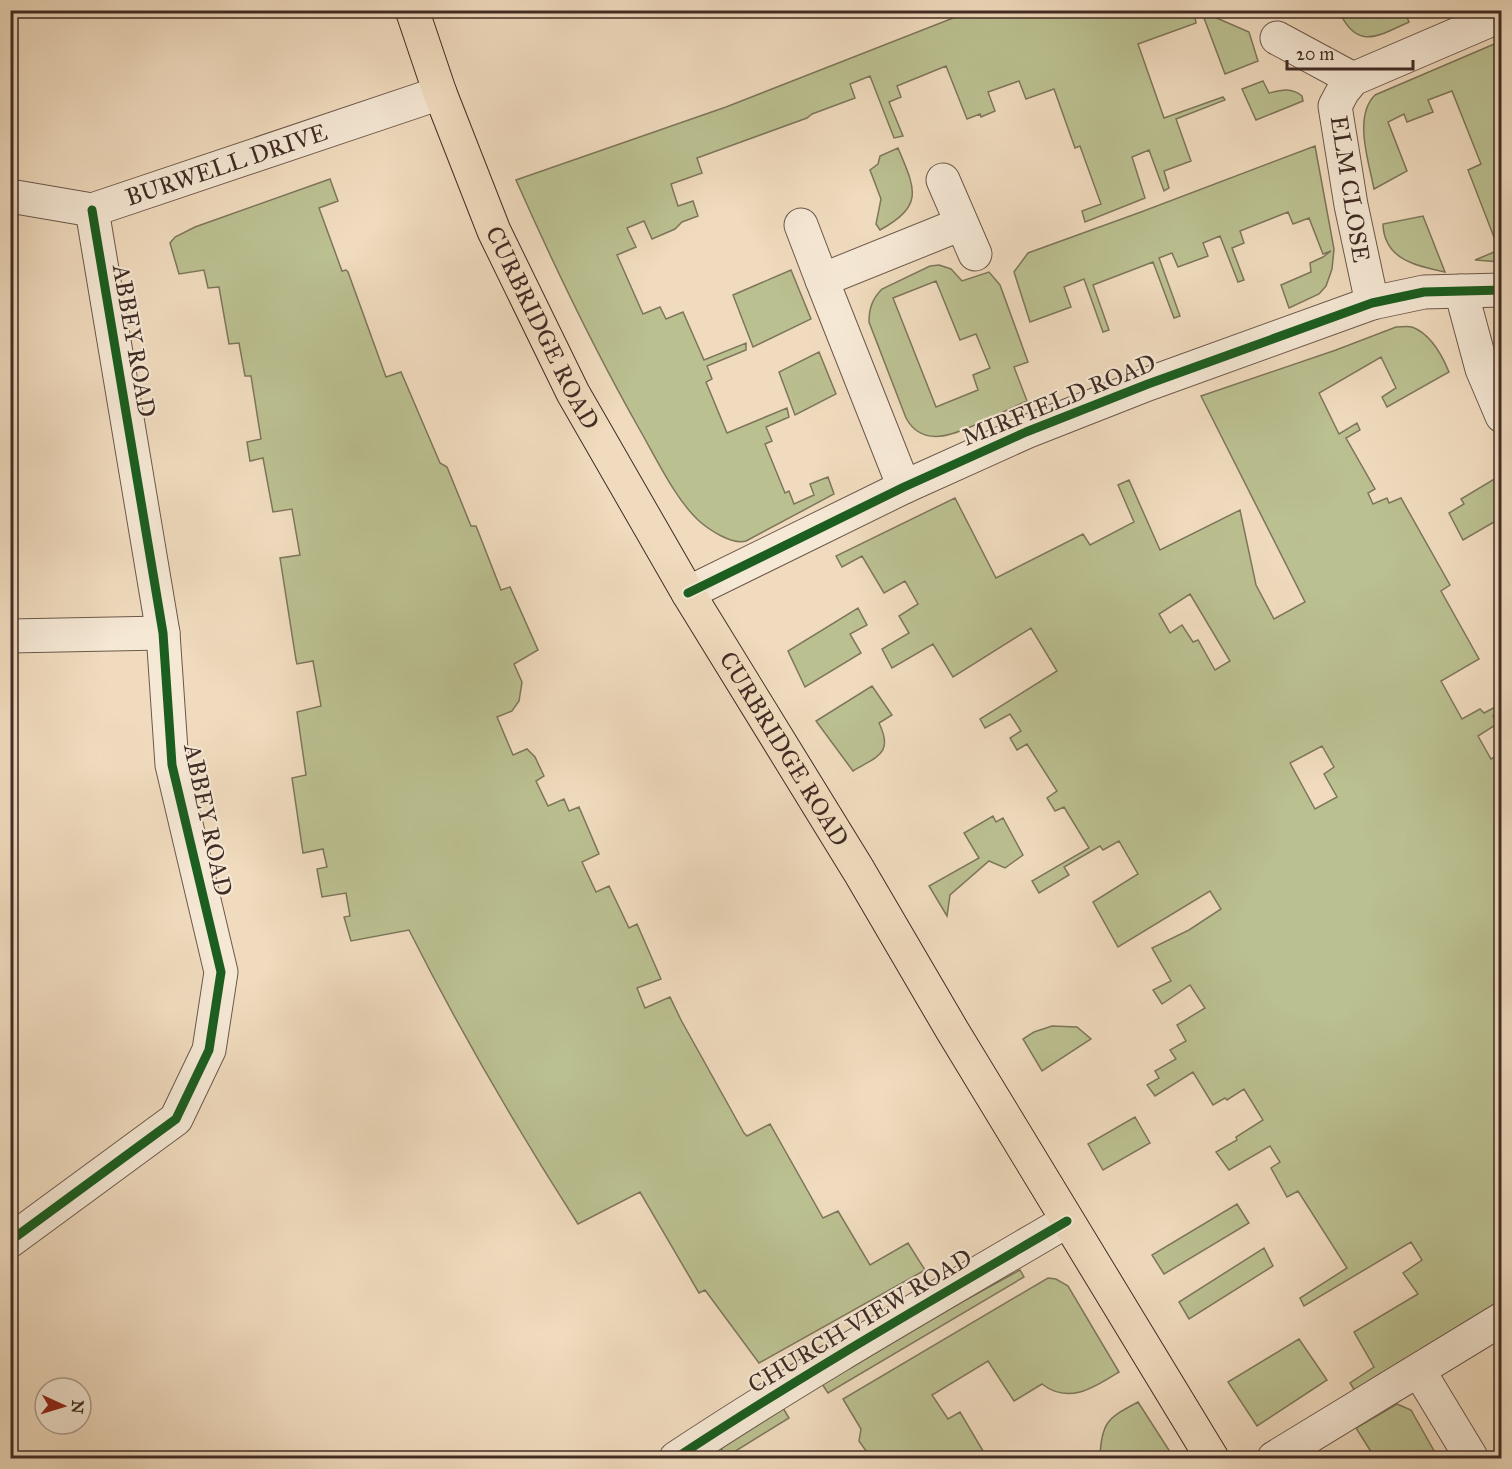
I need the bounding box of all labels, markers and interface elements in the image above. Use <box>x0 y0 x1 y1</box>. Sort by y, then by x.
scale bar <box>1287 33 1413 71</box>
text: 20 m <box>1296 43 1334 65</box>
street label: ELM CLOSE <box>1324 113 1376 265</box>
street label: BURWELL DRIVE <box>122 117 331 213</box>
street label: CURBRIDGE ROAD <box>479 221 606 435</box>
street label: ABBEY ROAD <box>106 261 162 420</box>
street label: MIRFIELD ROAD <box>958 347 1160 453</box>
street label: CURBRIDGE ROAD <box>713 646 855 852</box>
street label: ABBEY ROAD <box>177 740 239 899</box>
street label: CHURCH VIEW ROAD <box>743 1242 977 1400</box>
north arrow <box>33 1376 93 1436</box>
text: N <box>67 1400 87 1415</box>

